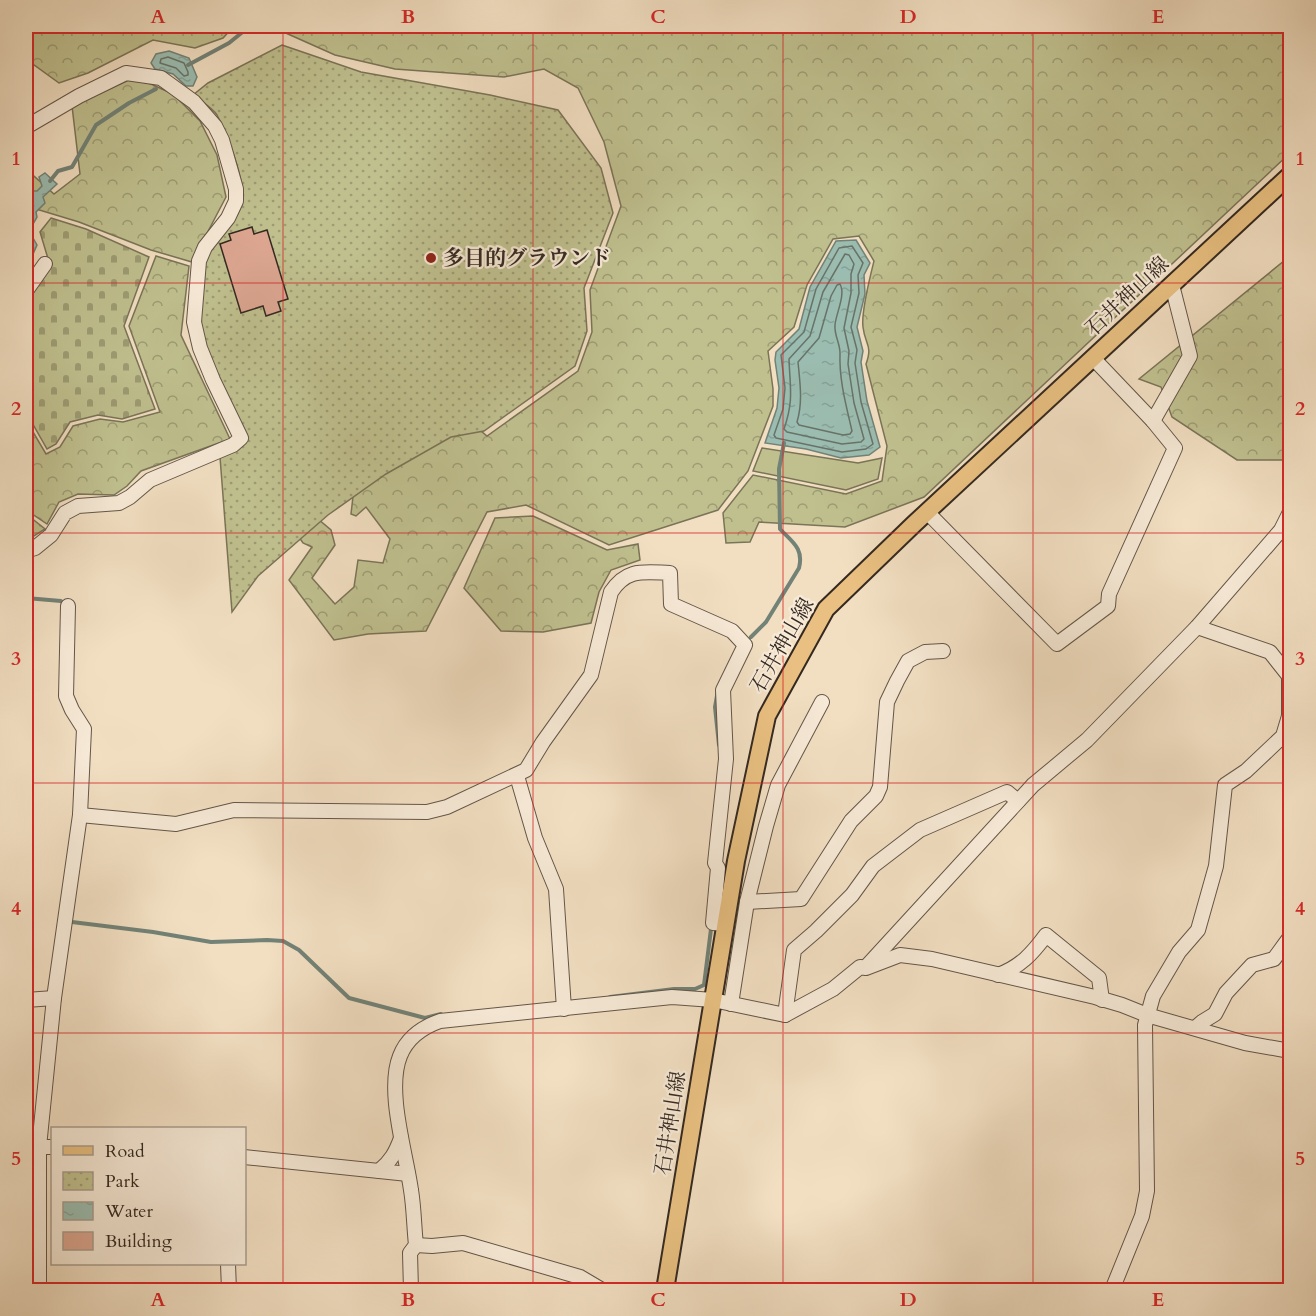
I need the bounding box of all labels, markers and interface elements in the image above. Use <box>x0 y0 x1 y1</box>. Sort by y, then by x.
text: A <box>150 3 166 30</box>
text: B <box>401 3 415 30</box>
text: C <box>650 3 666 30</box>
text: D <box>899 3 917 30</box>
text: E <box>1152 3 1164 30</box>
text: 1 <box>11 145 21 172</box>
text: 1 <box>1295 145 1305 172</box>
place label: 多目的グラウンド <box>443 244 611 273</box>
street label: 石井神山線 <box>1079 250 1176 343</box>
marker: 多目的グラウンド <box>424 251 438 265</box>
text: 2 <box>11 395 21 422</box>
text: 2 <box>1295 395 1305 422</box>
street label: 石井神山線 <box>744 593 821 698</box>
text: 3 <box>11 645 21 672</box>
text: 3 <box>1295 645 1305 672</box>
text: 4 <box>11 895 21 922</box>
text: 4 <box>1295 895 1305 922</box>
street label: 石井神山線 <box>648 1069 693 1177</box>
legend <box>51 1127 246 1265</box>
text: Road <box>105 1139 145 1164</box>
text: 5 <box>11 1145 21 1172</box>
text: 5 <box>1295 1145 1305 1172</box>
text: Park <box>105 1169 140 1194</box>
text: Water <box>104 1199 154 1224</box>
text: Building <box>105 1229 173 1254</box>
text: A <box>150 1286 166 1313</box>
text: B <box>401 1286 415 1313</box>
text: C <box>650 1286 666 1313</box>
text: D <box>899 1286 917 1313</box>
text: E <box>1152 1286 1164 1313</box>

